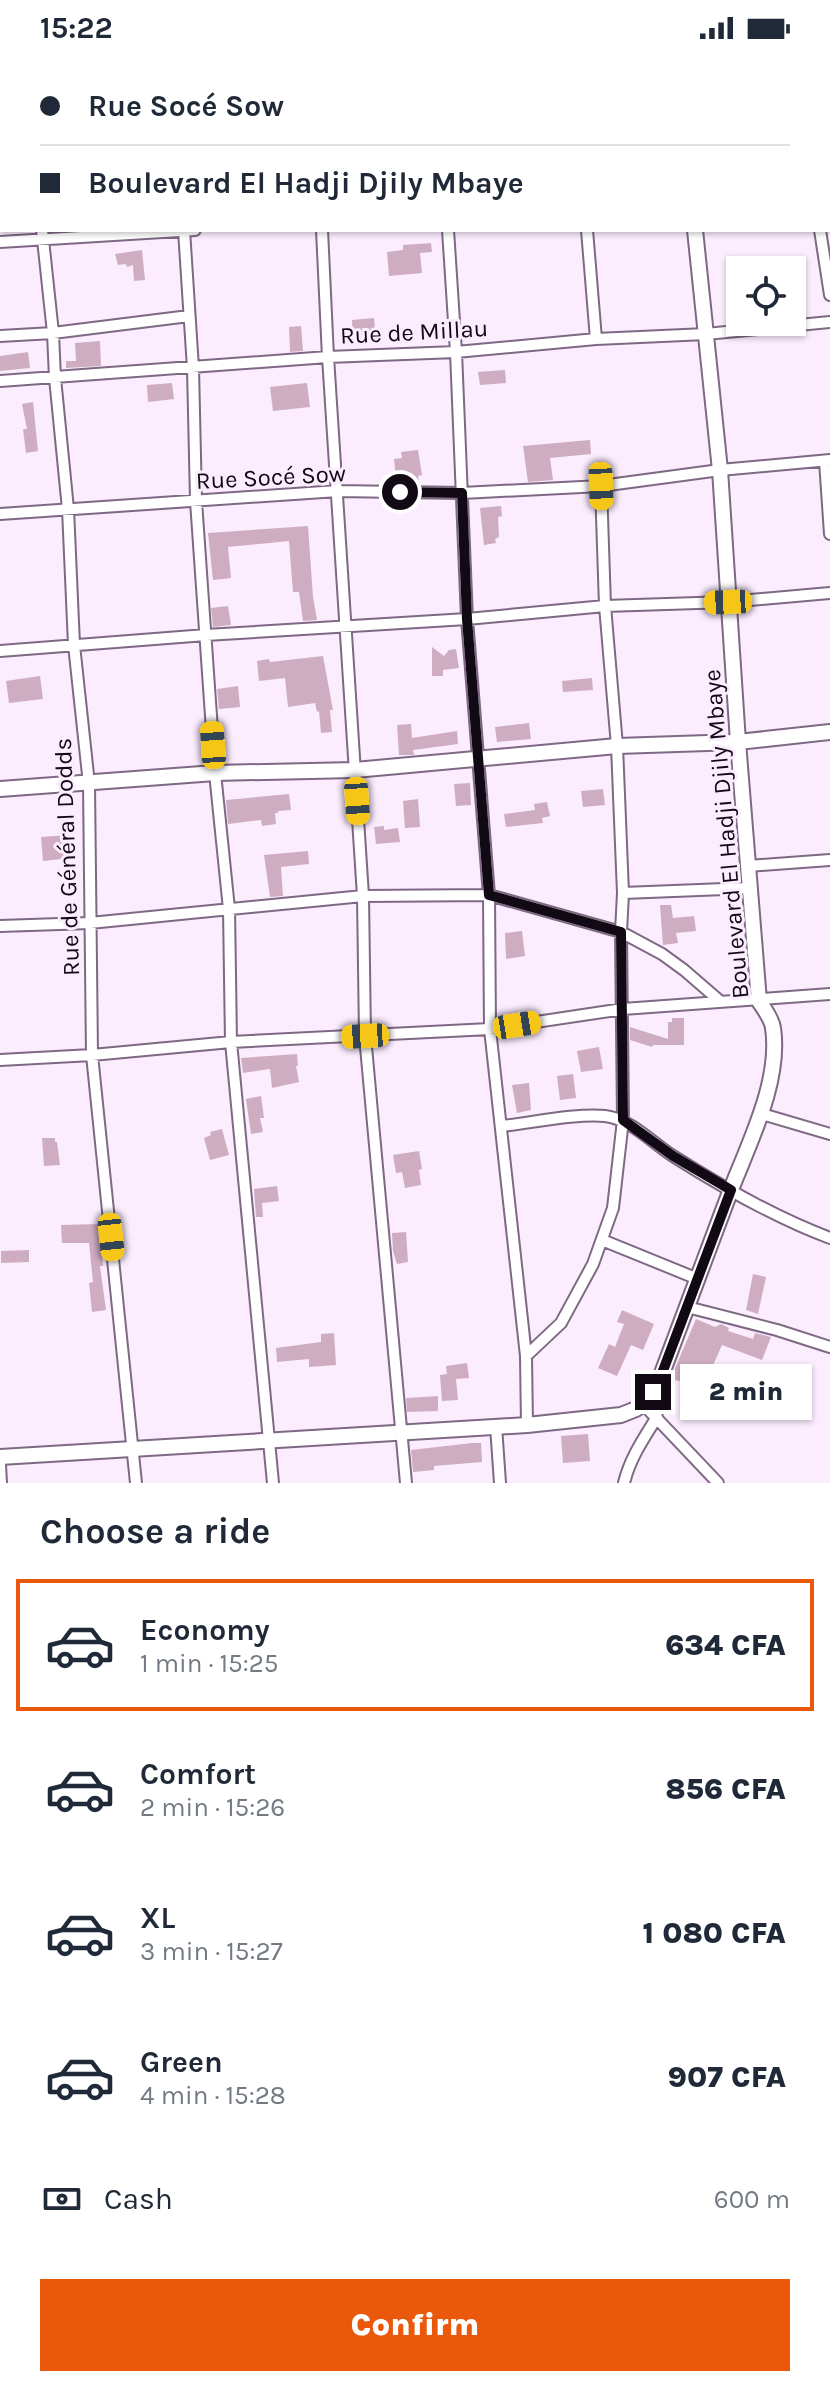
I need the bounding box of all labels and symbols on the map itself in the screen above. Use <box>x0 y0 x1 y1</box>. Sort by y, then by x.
street label: Rue de Millau <box>339 314 489 350</box>
street label: Rue Socé Sow <box>195 459 347 495</box>
car <box>588 462 614 510</box>
route start <box>382 474 418 510</box>
car <box>704 589 752 615</box>
street label: Boulevard El Hadji Djily Mbaye <box>698 668 754 1000</box>
car <box>199 720 227 770</box>
street label: Rue de Général Dodds <box>49 737 85 977</box>
car <box>343 776 371 826</box>
car <box>491 1009 543 1041</box>
car <box>340 1023 390 1049</box>
car <box>97 1212 125 1262</box>
callout: 2 min <box>681 1364 813 1420</box>
route end <box>635 1374 671 1410</box>

